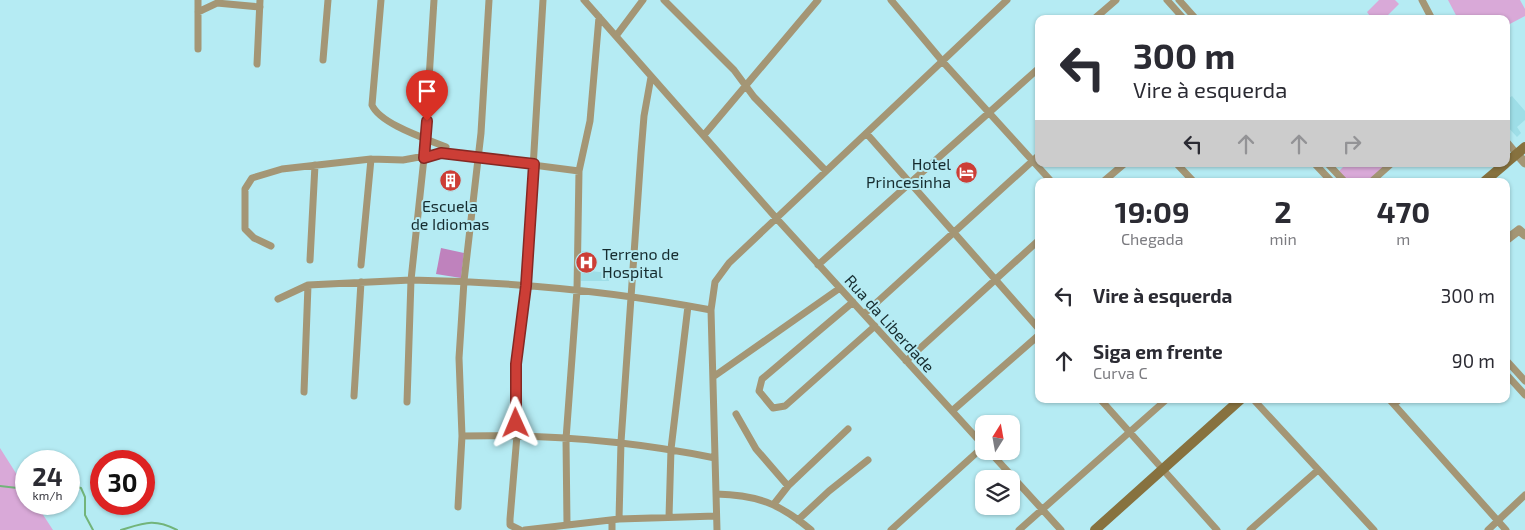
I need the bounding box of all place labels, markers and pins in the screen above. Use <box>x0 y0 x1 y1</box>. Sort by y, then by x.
pin <box>406 70 448 121</box>
place label: Hotel Princesinha <box>866 154 951 191</box>
hotel icon: Hotel Princesinha <box>955 160 979 184</box>
building icon: Escuela de Idiomas <box>438 169 462 193</box>
place label: Escuela de Idiomas <box>411 196 489 233</box>
place label: Terreno de Hospital <box>602 244 679 281</box>
hospital icon: Terreno de Hospital <box>574 250 598 274</box>

